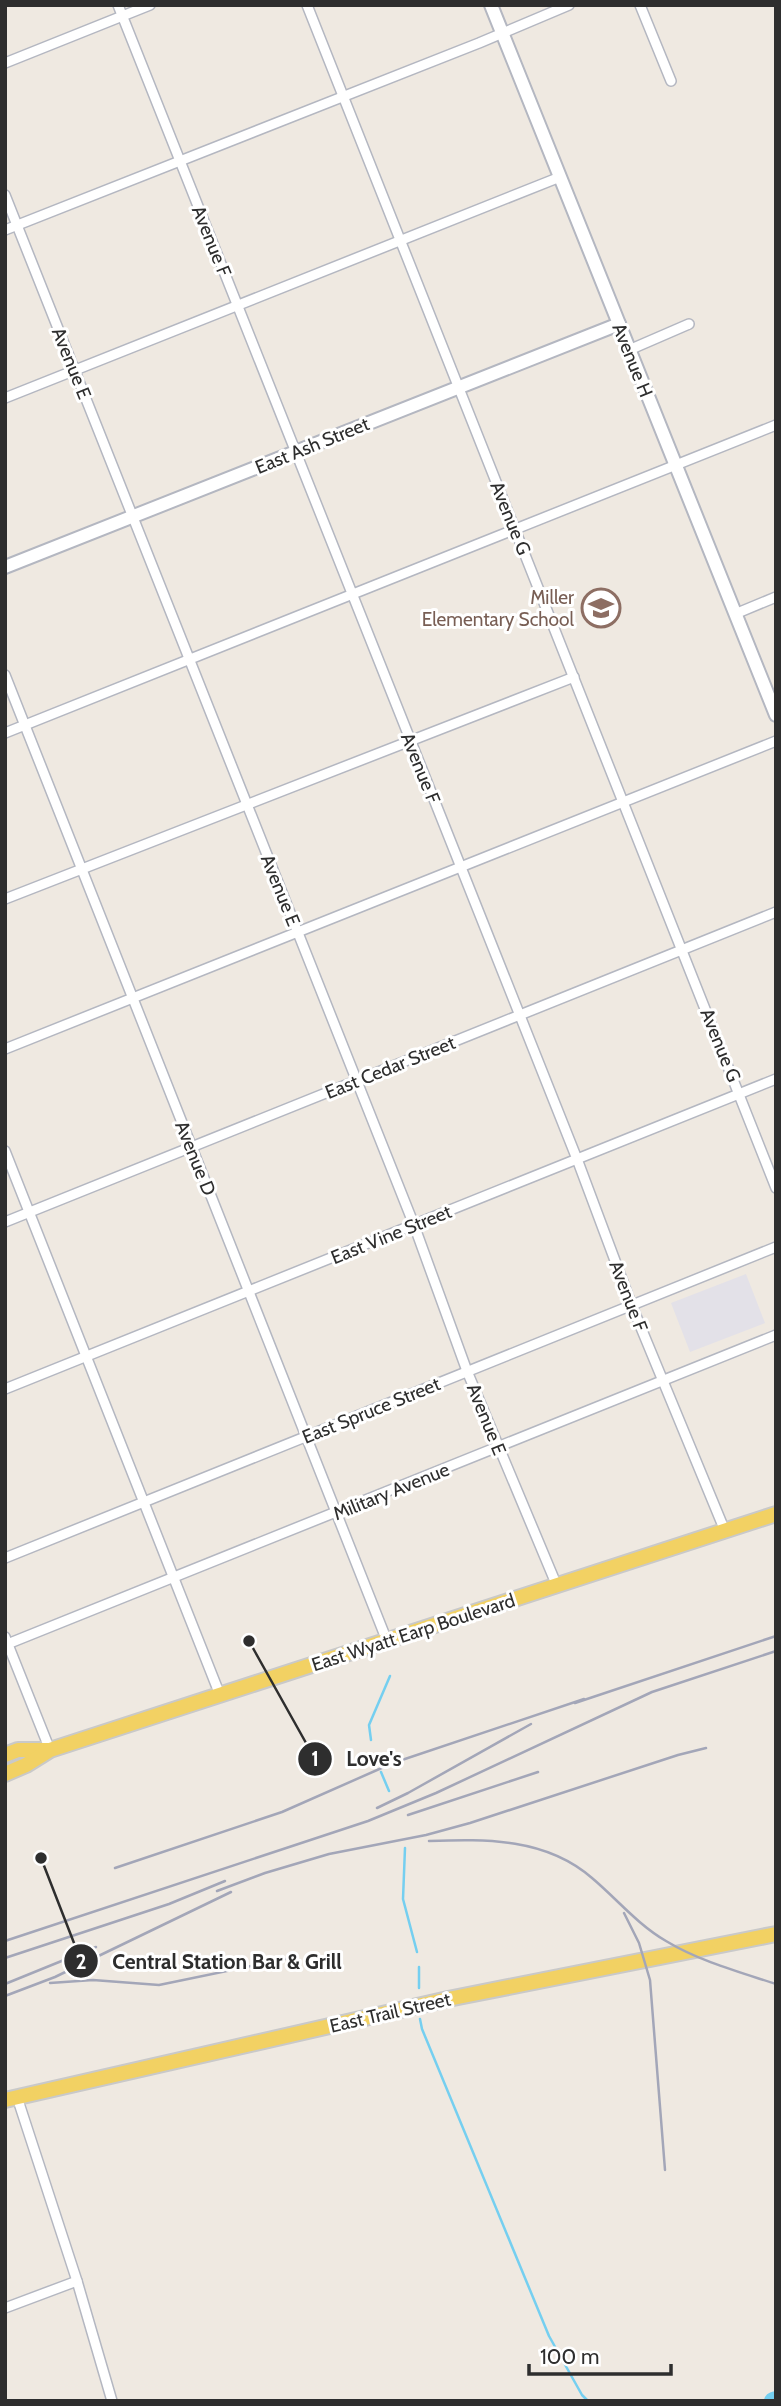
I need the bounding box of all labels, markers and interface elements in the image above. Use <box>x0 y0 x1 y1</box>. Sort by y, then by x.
street label: Avenue F <box>187 202 236 280</box>
street label: Avenue H <box>607 320 658 401</box>
street label: Avenue E <box>47 324 96 402</box>
street label: East Ash Street <box>252 412 373 479</box>
street label: Avenue G <box>485 478 536 558</box>
place label: Miller Elementary School <box>422 586 575 631</box>
school or university icon: Miller Elementary School <box>580 587 622 629</box>
street label: Avenue F <box>396 729 445 807</box>
street label: Avenue E <box>256 851 305 929</box>
street label: Avenue G <box>695 1005 746 1085</box>
street label: East Cedar Street <box>322 1031 459 1104</box>
street label: Avenue D <box>170 1118 221 1199</box>
street label: East Vine Street <box>327 1200 455 1269</box>
street label: Avenue F <box>604 1257 653 1335</box>
street label: East Spruce Street <box>299 1372 444 1449</box>
street label: Avenue E <box>462 1380 511 1458</box>
street label: Military Avenue <box>330 1458 453 1525</box>
street label: East Wyatt Earp Boulevard <box>309 1589 518 1676</box>
callout: Love's <box>297 1738 416 1780</box>
text: 1 <box>311 1746 319 1771</box>
text: Love's <box>346 1746 402 1771</box>
callout: Central Station Bar & Grill <box>63 1940 356 1982</box>
text: 2 <box>75 1949 87 1974</box>
text: Central Station Bar & Grill <box>112 1949 342 1974</box>
street label: East Trail Street <box>327 1987 453 2038</box>
scale bar <box>529 2332 671 2376</box>
text: 100 m <box>540 2344 599 2369</box>

